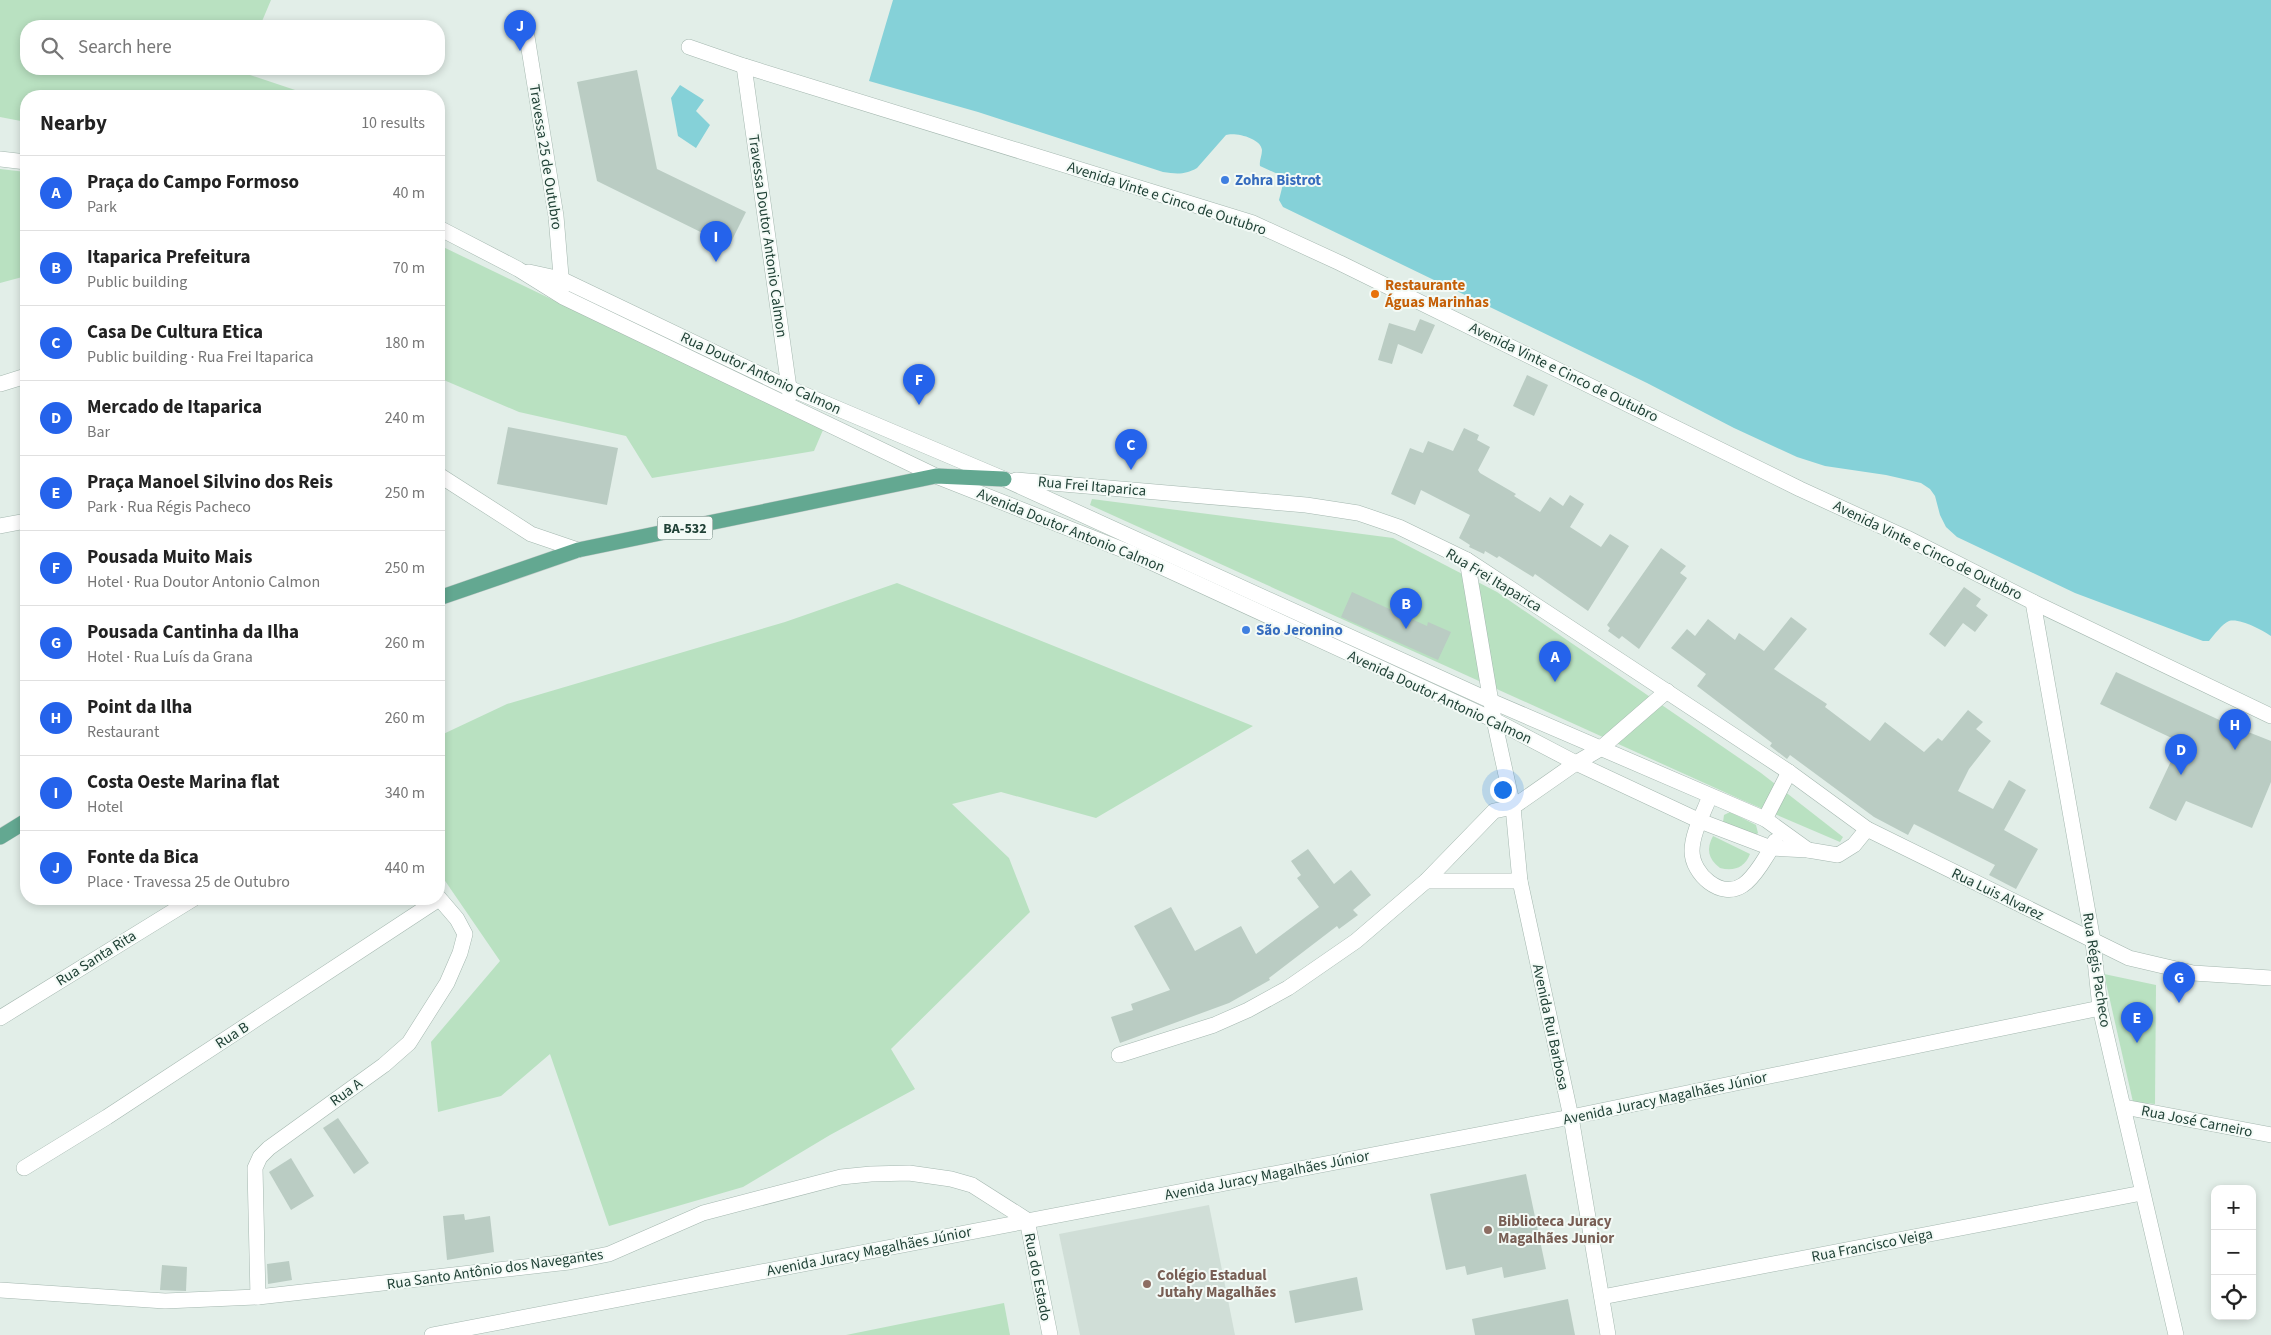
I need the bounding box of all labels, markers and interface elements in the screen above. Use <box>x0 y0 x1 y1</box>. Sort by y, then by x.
pin: J <box>504 10 536 51</box>
search box <box>20 20 445 75</box>
icon: search <box>38 34 66 62</box>
text: Search here <box>78 34 172 61</box>
street label: Travessa 25 de Outubro <box>524 83 567 231</box>
text: Nearby <box>40 108 107 138</box>
text: 10 results <box>361 112 425 134</box>
street label: Travessa Doutor Antonio Calmon <box>743 133 792 339</box>
street label: Avenida Vinte e Cinco de Outubro <box>1065 156 1269 241</box>
text: Praça do Campo Formoso <box>87 169 299 196</box>
place label: Zohra Bistrot <box>1235 170 1321 191</box>
marker: Zohra Bistrot <box>1219 174 1231 186</box>
text: A <box>51 182 61 204</box>
text: 40 m <box>393 182 425 204</box>
text: Park <box>87 196 117 218</box>
pin: I <box>700 221 732 262</box>
text: Itaparica Prefeitura <box>87 244 251 271</box>
text: B <box>51 257 61 279</box>
text: 70 m <box>393 257 425 279</box>
text: Public building <box>87 271 187 293</box>
place label: Restaurante Águas Marinhas <box>1384 275 1489 313</box>
marker: Restaurante Águas Marinhas <box>1369 288 1381 300</box>
street label: Avenida Vinte e Cinco de Outubro <box>1466 317 1662 428</box>
text: Casa De Cultura Etica <box>87 319 263 346</box>
street label: Rua Doutor Antonio Calmon <box>677 327 845 420</box>
text: C <box>51 332 61 354</box>
text: 180 m <box>385 332 425 354</box>
text: Public building · Rua Frei Itaparica <box>87 346 314 368</box>
pin: F <box>903 364 935 405</box>
text: Mercado de Itaparica <box>87 394 262 421</box>
text: D <box>51 407 61 429</box>
text: 240 m <box>385 407 425 429</box>
text: Bar <box>87 421 110 443</box>
pin: C <box>1115 429 1147 470</box>
text: Praça Manoel Silvino dos Reis <box>87 469 333 496</box>
street label: Rua Frei Itaparica <box>1037 471 1147 502</box>
text: E <box>52 482 60 504</box>
text: 250 m <box>385 482 425 504</box>
street label: Avenida Doutor Antonio Calmon <box>974 483 1168 578</box>
street label: Avenida Vinte e Cinco de Outubro <box>1830 495 2026 606</box>
text: Park · Rua Régis Pacheco <box>87 496 251 518</box>
road number: BA-532 <box>658 516 712 540</box>
street label: Rua Frei Itaparica <box>1442 543 1546 617</box>
text: Pousada Muito Mais <box>87 544 252 571</box>
text: F <box>52 557 60 579</box>
text: 250 m <box>385 557 425 579</box>
text: Hotel · Rua Doutor Antonio Calmon <box>87 571 320 593</box>
pin: B <box>1390 588 1422 629</box>
text: Pousada Cantinha da Ilha <box>87 619 299 646</box>
place label: São Jeronino <box>1256 620 1343 641</box>
marker: São Jeronino <box>1240 624 1252 636</box>
text: G <box>51 632 61 654</box>
text: 260 m <box>385 632 425 654</box>
pin: A <box>1539 641 1571 682</box>
street label: Avenida Doutor Antonio Calmon <box>1344 645 1535 749</box>
text: Hotel · Rua Luís da Grana <box>87 646 253 668</box>
text: Point da Ilha <box>87 694 192 721</box>
text: H <box>51 707 61 729</box>
text: 260 m <box>385 707 425 729</box>
pin: H <box>2219 709 2251 750</box>
text: Restaurant <box>87 721 160 743</box>
pin: D <box>2165 734 2197 775</box>
text: Costa Oeste Marina flat <box>87 769 280 796</box>
your location <box>1490 777 1516 803</box>
text: I <box>54 782 58 804</box>
text: 340 m <box>385 782 425 804</box>
text: Hotel <box>87 796 123 818</box>
text: Fonte da Bica <box>87 844 199 871</box>
text: J <box>52 857 60 879</box>
text: 440 m <box>385 857 425 879</box>
street label: Rua Luis Alvarez <box>1948 863 2048 926</box>
text: Place · Travessa 25 de Outubro <box>87 871 290 893</box>
street label: Rua Régis Pacheco <box>2077 911 2116 1029</box>
street label: Rua Santa Rita <box>52 925 140 991</box>
street label: Avenida Rui Barbosa <box>1527 962 1574 1092</box>
pin: G <box>2163 962 2195 1003</box>
pin: E <box>2121 1002 2153 1043</box>
street label: Rua B <box>211 1017 253 1054</box>
street label: Avenida Juracy Magalhães Júnior <box>1561 1066 1770 1130</box>
street label: Rua A <box>326 1073 367 1111</box>
street label: Rua José Carneiro <box>2139 1100 2254 1143</box>
street label: Avenida Juracy Magalhães Júnior <box>1163 1145 1372 1206</box>
map controls <box>2211 1185 2256 1320</box>
button: + <box>2211 1185 2256 1230</box>
place label: Biblioteca Juracy Magalhães Junior <box>1498 1211 1614 1249</box>
street label: Avenida Juracy Magalhães Júnior <box>765 1221 974 1282</box>
street label: Rua Francisco Veiga <box>1810 1223 1934 1268</box>
marker: Biblioteca Juracy Magalhães Junior <box>1482 1224 1494 1236</box>
button: − <box>2211 1230 2256 1275</box>
street label: Rua do Estado <box>1019 1231 1056 1323</box>
street label: Rua Santo Antônio dos Navegantes <box>386 1244 605 1295</box>
place label: Colégio Estadual Jutahy Magalhães <box>1157 1265 1276 1303</box>
button: locate <box>2211 1275 2256 1320</box>
marker: Colégio Estadual Jutahy Magalhães <box>1141 1278 1153 1290</box>

